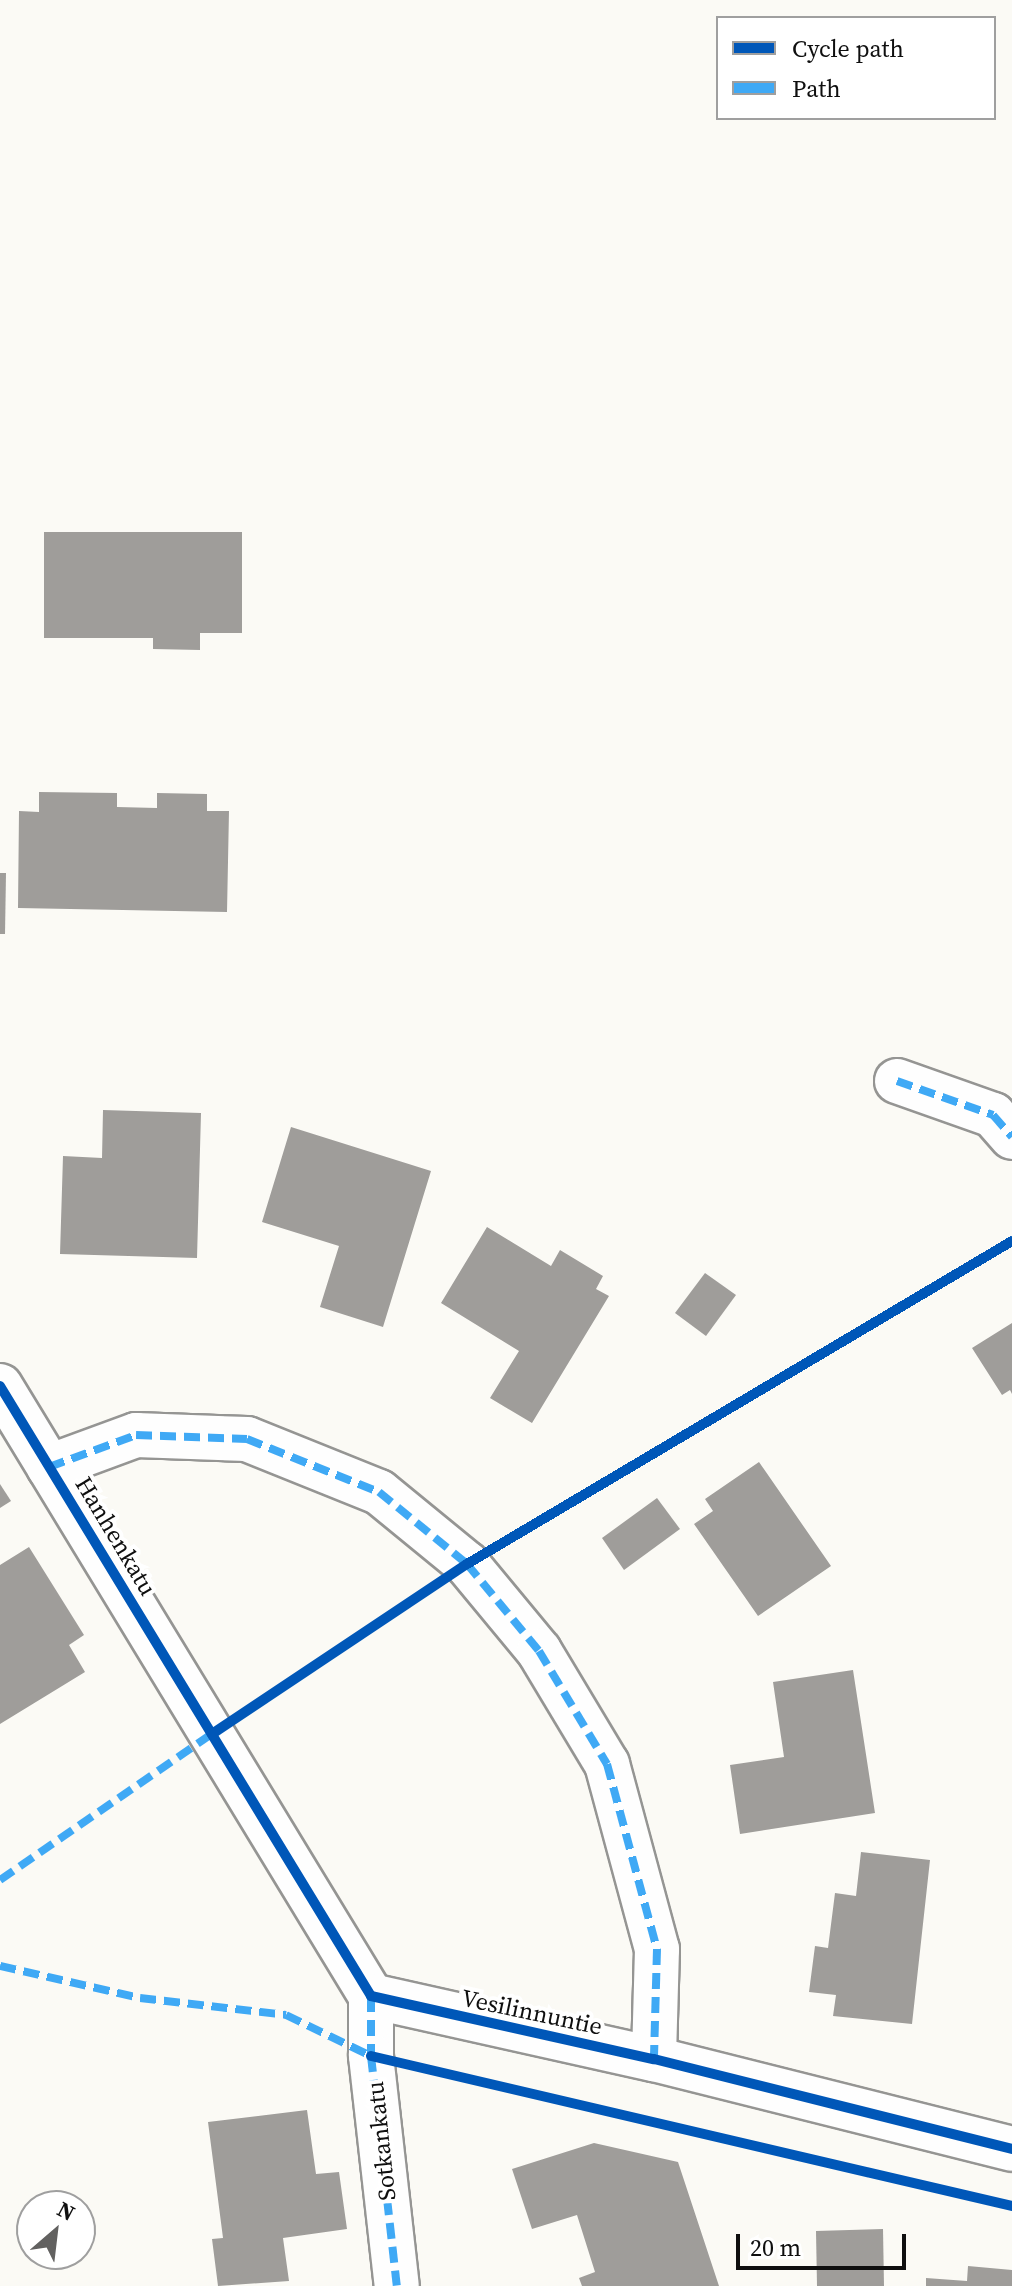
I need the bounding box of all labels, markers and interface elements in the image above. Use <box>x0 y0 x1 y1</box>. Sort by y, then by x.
legend <box>716 16 996 120</box>
text: Cycle path <box>792 32 904 65</box>
text: Path <box>792 72 841 105</box>
street label: Hanhenkatu <box>69 1471 163 1601</box>
street label: Vesilinnuntie <box>459 1983 605 2041</box>
street label: Sotkankatu <box>360 2080 402 2202</box>
north arrow <box>16 2190 96 2270</box>
text: N <box>52 2194 80 2228</box>
scale bar <box>740 2218 910 2268</box>
text: 20 m <box>750 2231 801 2264</box>

